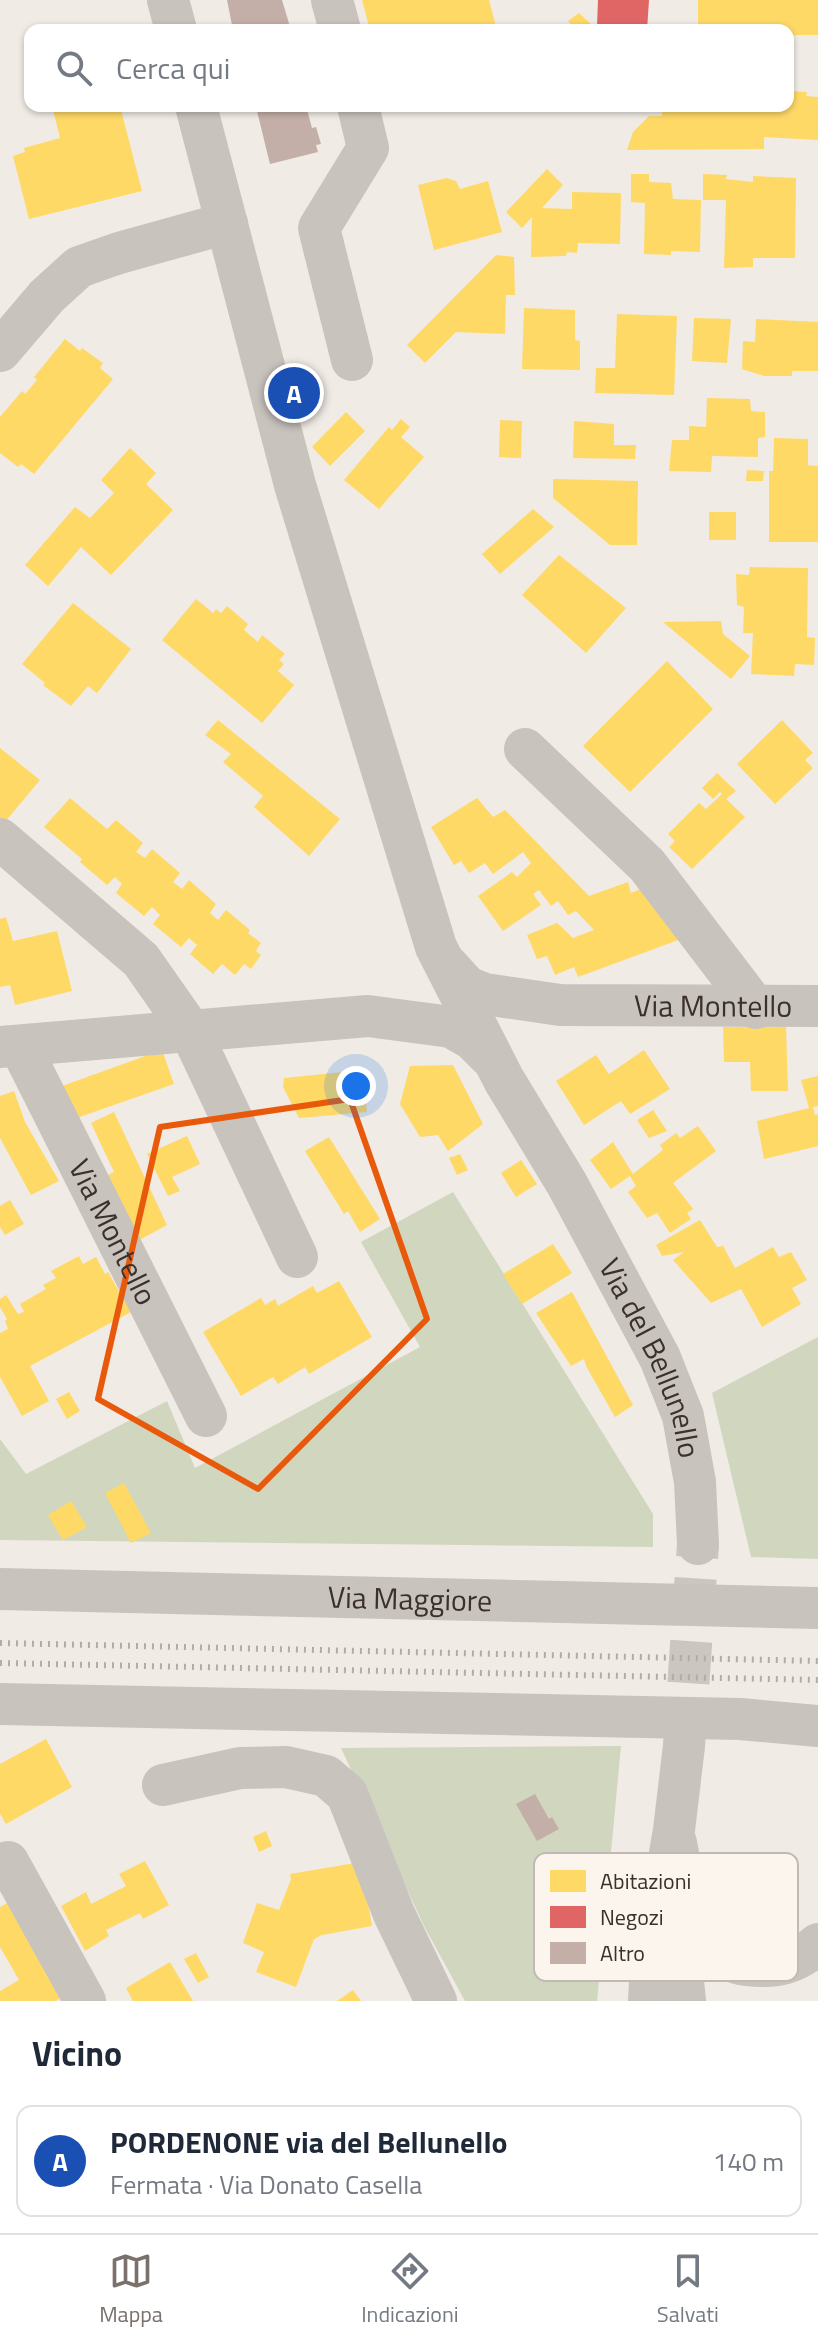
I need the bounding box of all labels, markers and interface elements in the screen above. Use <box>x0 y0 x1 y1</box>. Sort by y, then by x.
search box <box>24 24 794 112</box>
text: Cerca qui <box>116 45 230 91</box>
icon: search <box>52 46 96 90</box>
pin: A <box>268 363 320 423</box>
street label: Via Montello <box>634 982 792 1029</box>
your location <box>336 1066 376 1106</box>
street label: Via Montello <box>57 1151 169 1313</box>
street label: Via del Bellunello <box>588 1250 713 1461</box>
street label: Via Maggiore <box>327 1574 493 1623</box>
legend <box>534 1853 798 1981</box>
text: Abitazioni <box>600 1864 691 1898</box>
text: Negozi <box>600 1900 664 1934</box>
text: Altro <box>600 1936 645 1970</box>
text: Vicino <box>32 2027 122 2079</box>
text: PORDENONE via del Bellunello <box>110 2119 507 2165</box>
text: A <box>52 2142 68 2181</box>
text: 140 m <box>713 2142 784 2181</box>
text: Fermata · Via Donato Casella <box>110 2165 422 2204</box>
tab: Mappa <box>99 2249 163 2331</box>
tab: Indicazioni <box>361 2249 459 2331</box>
tab: Salvati <box>657 2249 719 2331</box>

